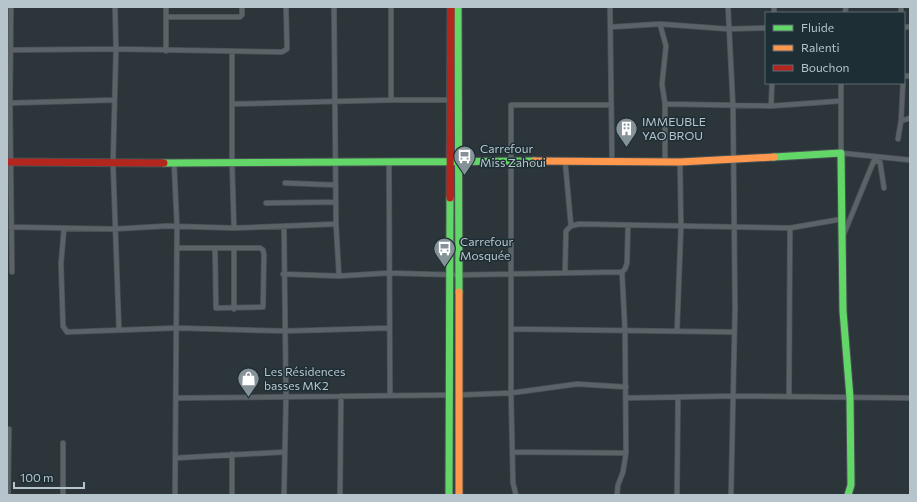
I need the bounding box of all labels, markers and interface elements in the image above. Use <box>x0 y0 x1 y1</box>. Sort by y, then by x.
legend <box>765 12 905 84</box>
text: Fluide <box>801 20 834 34</box>
text: Ralenti <box>801 40 840 54</box>
text: Bouchon <box>801 60 849 74</box>
place label: IMMEUBLE YAO BROU <box>642 114 706 142</box>
building icon: IMMEUBLE YAO BROU <box>614 116 640 149</box>
place label: Carrefour Miss Zahoui <box>480 141 546 169</box>
bus stop icon: Carrefour Miss Zahoui <box>452 143 478 176</box>
place label: Carrefour Mosquée <box>460 234 513 262</box>
bus stop icon: Carrefour Mosquée <box>431 236 457 269</box>
place label: Les Résidences basses MK2 <box>264 364 345 392</box>
shop icon: Les Résidences basses MK2 <box>235 366 261 399</box>
scale bar <box>14 464 84 490</box>
text: 100 m <box>20 470 54 484</box>

